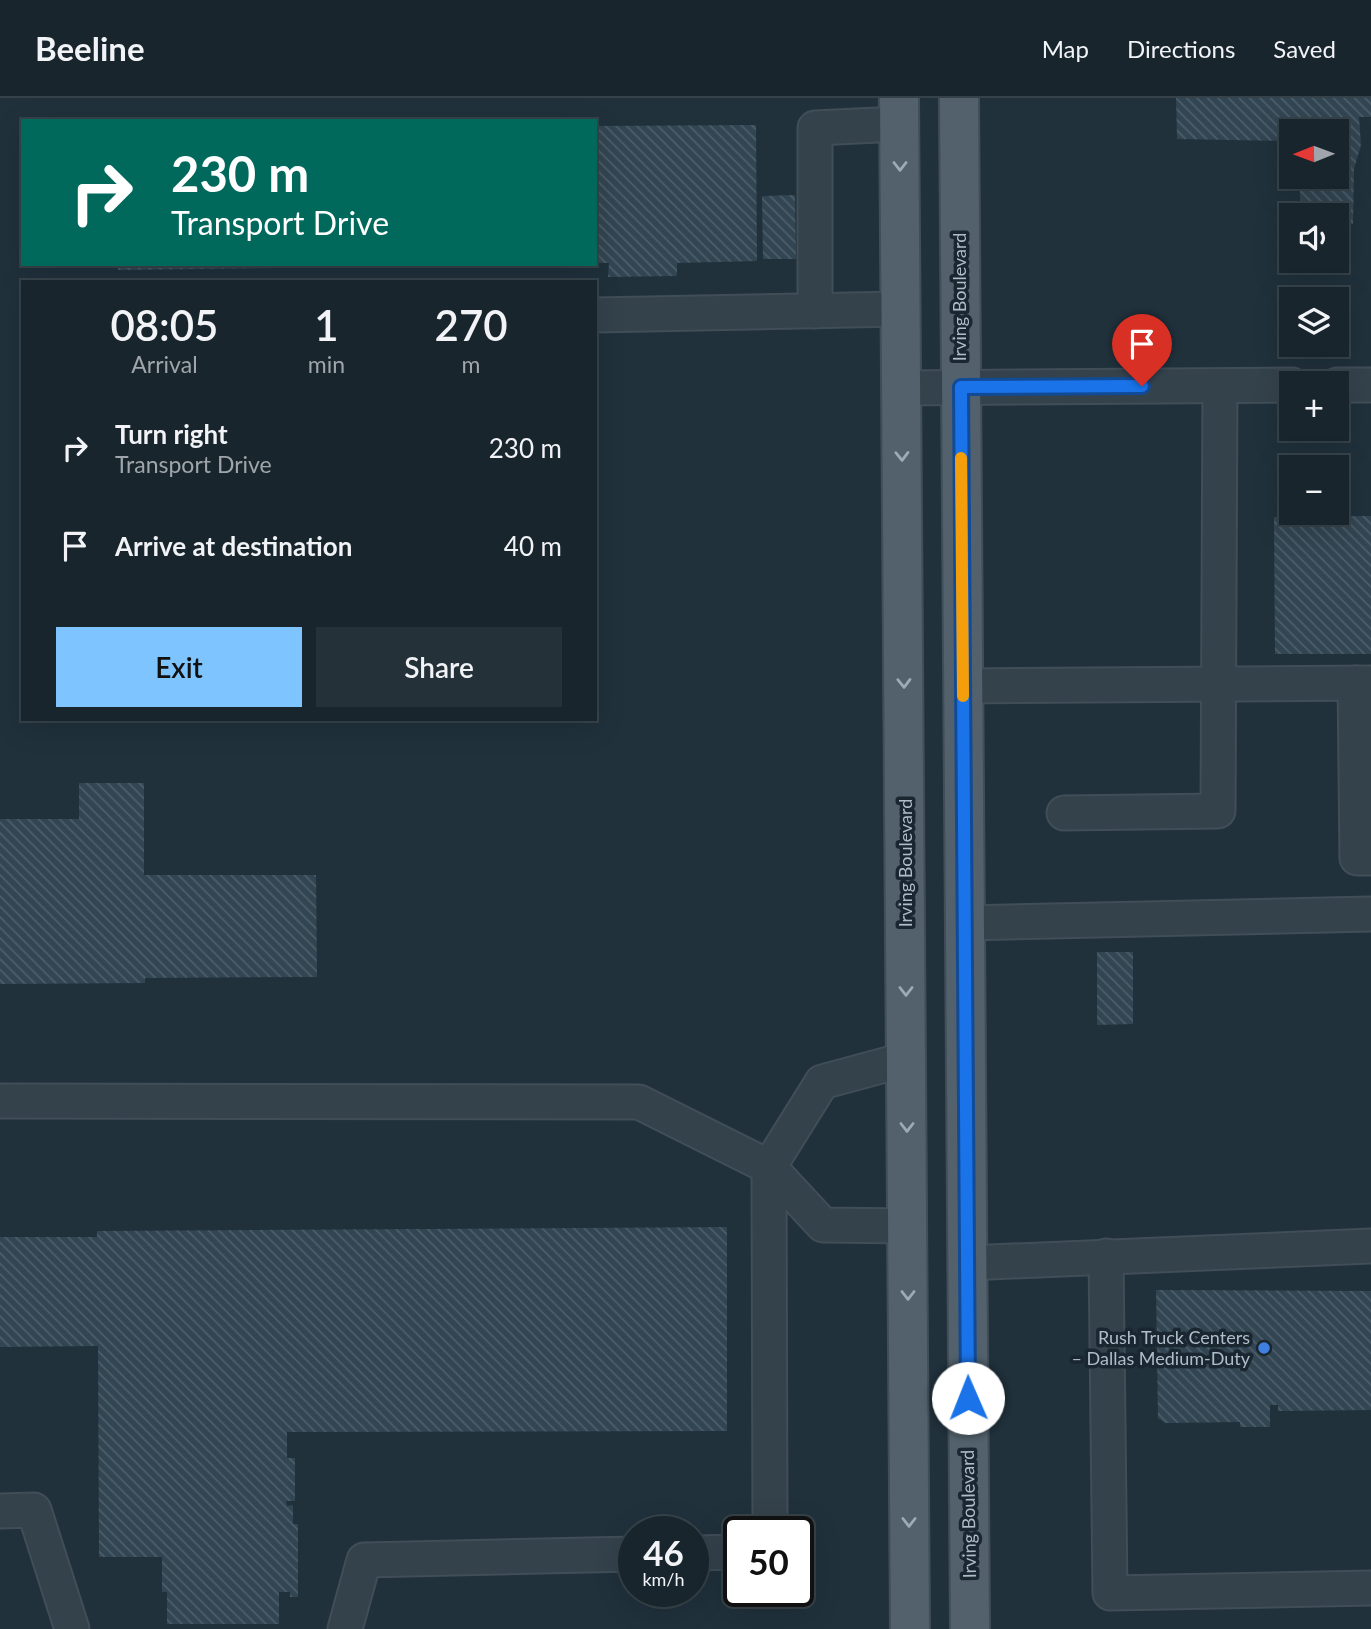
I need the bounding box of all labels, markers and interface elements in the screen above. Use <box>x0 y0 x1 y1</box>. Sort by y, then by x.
text: Beeline <box>35 28 145 68</box>
text: Map <box>1042 34 1089 63</box>
text: Directions <box>1127 34 1235 63</box>
text: Saved <box>1273 34 1336 63</box>
north arrow <box>1279 119 1349 189</box>
map controls <box>1279 119 1349 525</box>
text: 230 m <box>171 144 309 202</box>
icon: right <box>56 147 147 238</box>
one-way arrow <box>892 161 908 172</box>
text: Transport Drive <box>171 203 389 242</box>
button: sound <box>1279 203 1349 273</box>
street label: Irving Boulevard <box>948 233 970 361</box>
button: layers <box>1279 287 1349 357</box>
text: 08:05 <box>110 300 218 350</box>
text: 1 <box>314 300 339 350</box>
text: 270 <box>435 300 508 350</box>
pin <box>1112 314 1172 386</box>
icon: arrive <box>1123 325 1161 363</box>
text: Arrival <box>131 350 198 378</box>
text: min <box>308 350 345 378</box>
text: m <box>462 350 481 378</box>
button: + <box>1279 371 1349 441</box>
text: Turn right <box>115 418 228 450</box>
icon: right <box>56 429 94 467</box>
text: 230 m <box>489 432 562 464</box>
text: Transport Drive <box>115 450 272 478</box>
one-way arrow <box>894 451 910 462</box>
button: − <box>1279 455 1349 525</box>
icon: arrive <box>56 527 94 565</box>
text: Arrive at destination <box>115 530 352 562</box>
text: 40 m <box>504 530 562 562</box>
button: Exit <box>56 627 302 707</box>
button: Share <box>316 627 562 707</box>
one-way arrow <box>896 679 912 689</box>
street label: Irving Boulevard <box>894 799 916 927</box>
one-way arrow <box>899 986 914 997</box>
one-way arrow <box>899 1122 915 1133</box>
one-way arrow <box>900 1290 916 1300</box>
place label: Rush Truck Centers – Dallas Medium-Duty <box>1072 1326 1251 1369</box>
marker: Rush Truck Centers – Dallas Medium-Duty <box>1256 1340 1272 1356</box>
position arrow <box>931 1361 1005 1435</box>
street label: Irving Boulevard <box>956 1449 980 1579</box>
speed limit sign: 50 <box>723 1516 814 1607</box>
one-way arrow <box>901 1517 917 1528</box>
text: 46 <box>643 1531 684 1573</box>
text: km/h <box>642 1568 685 1590</box>

